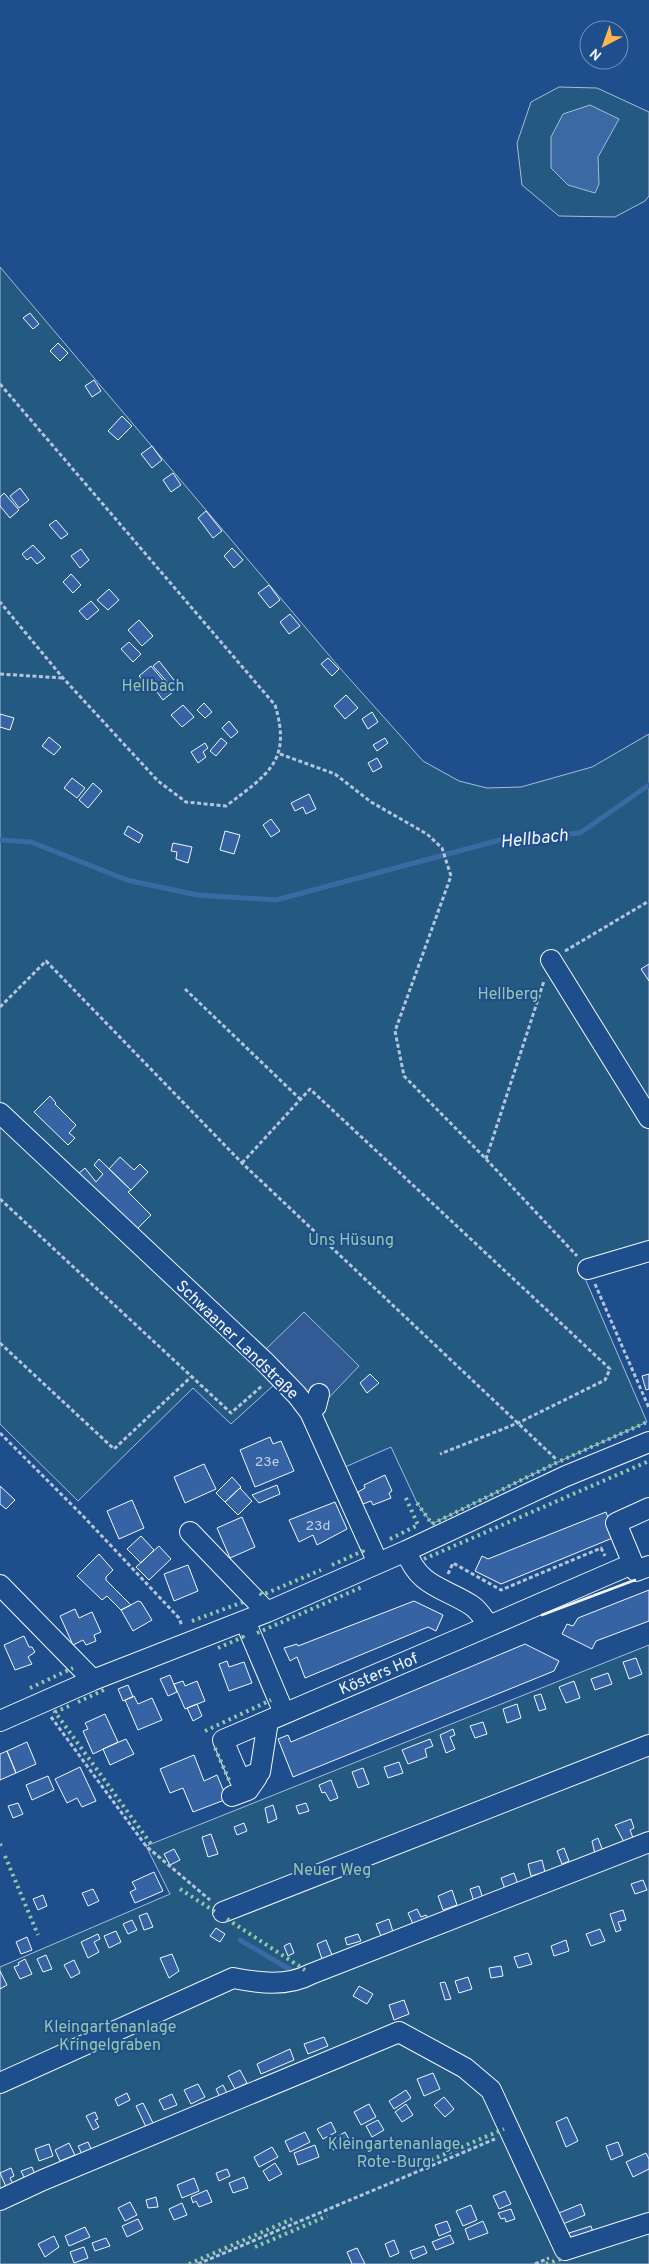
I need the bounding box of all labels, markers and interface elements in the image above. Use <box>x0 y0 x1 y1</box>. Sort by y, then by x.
north arrow <box>579 20 629 70</box>
text: N <box>587 44 606 63</box>
park label: Hellbach <box>121 677 185 697</box>
water label: Hellbach <box>499 824 569 854</box>
park label: Hellberg <box>477 985 539 1005</box>
park label: Uns Hüsung <box>308 1231 394 1251</box>
street label: Schwaaner Landstraße <box>171 1277 302 1404</box>
house number: 23e <box>255 1454 279 1471</box>
house number: 23d <box>306 1518 331 1535</box>
street label: Kösters Hof <box>336 1649 422 1700</box>
park label: Neuer Weg <box>293 1861 371 1881</box>
park label: Kleingartenanlage Kringelgraben <box>44 2018 176 2056</box>
park label: Kleingartenanlage Rote-Burg <box>328 2135 460 2173</box>

